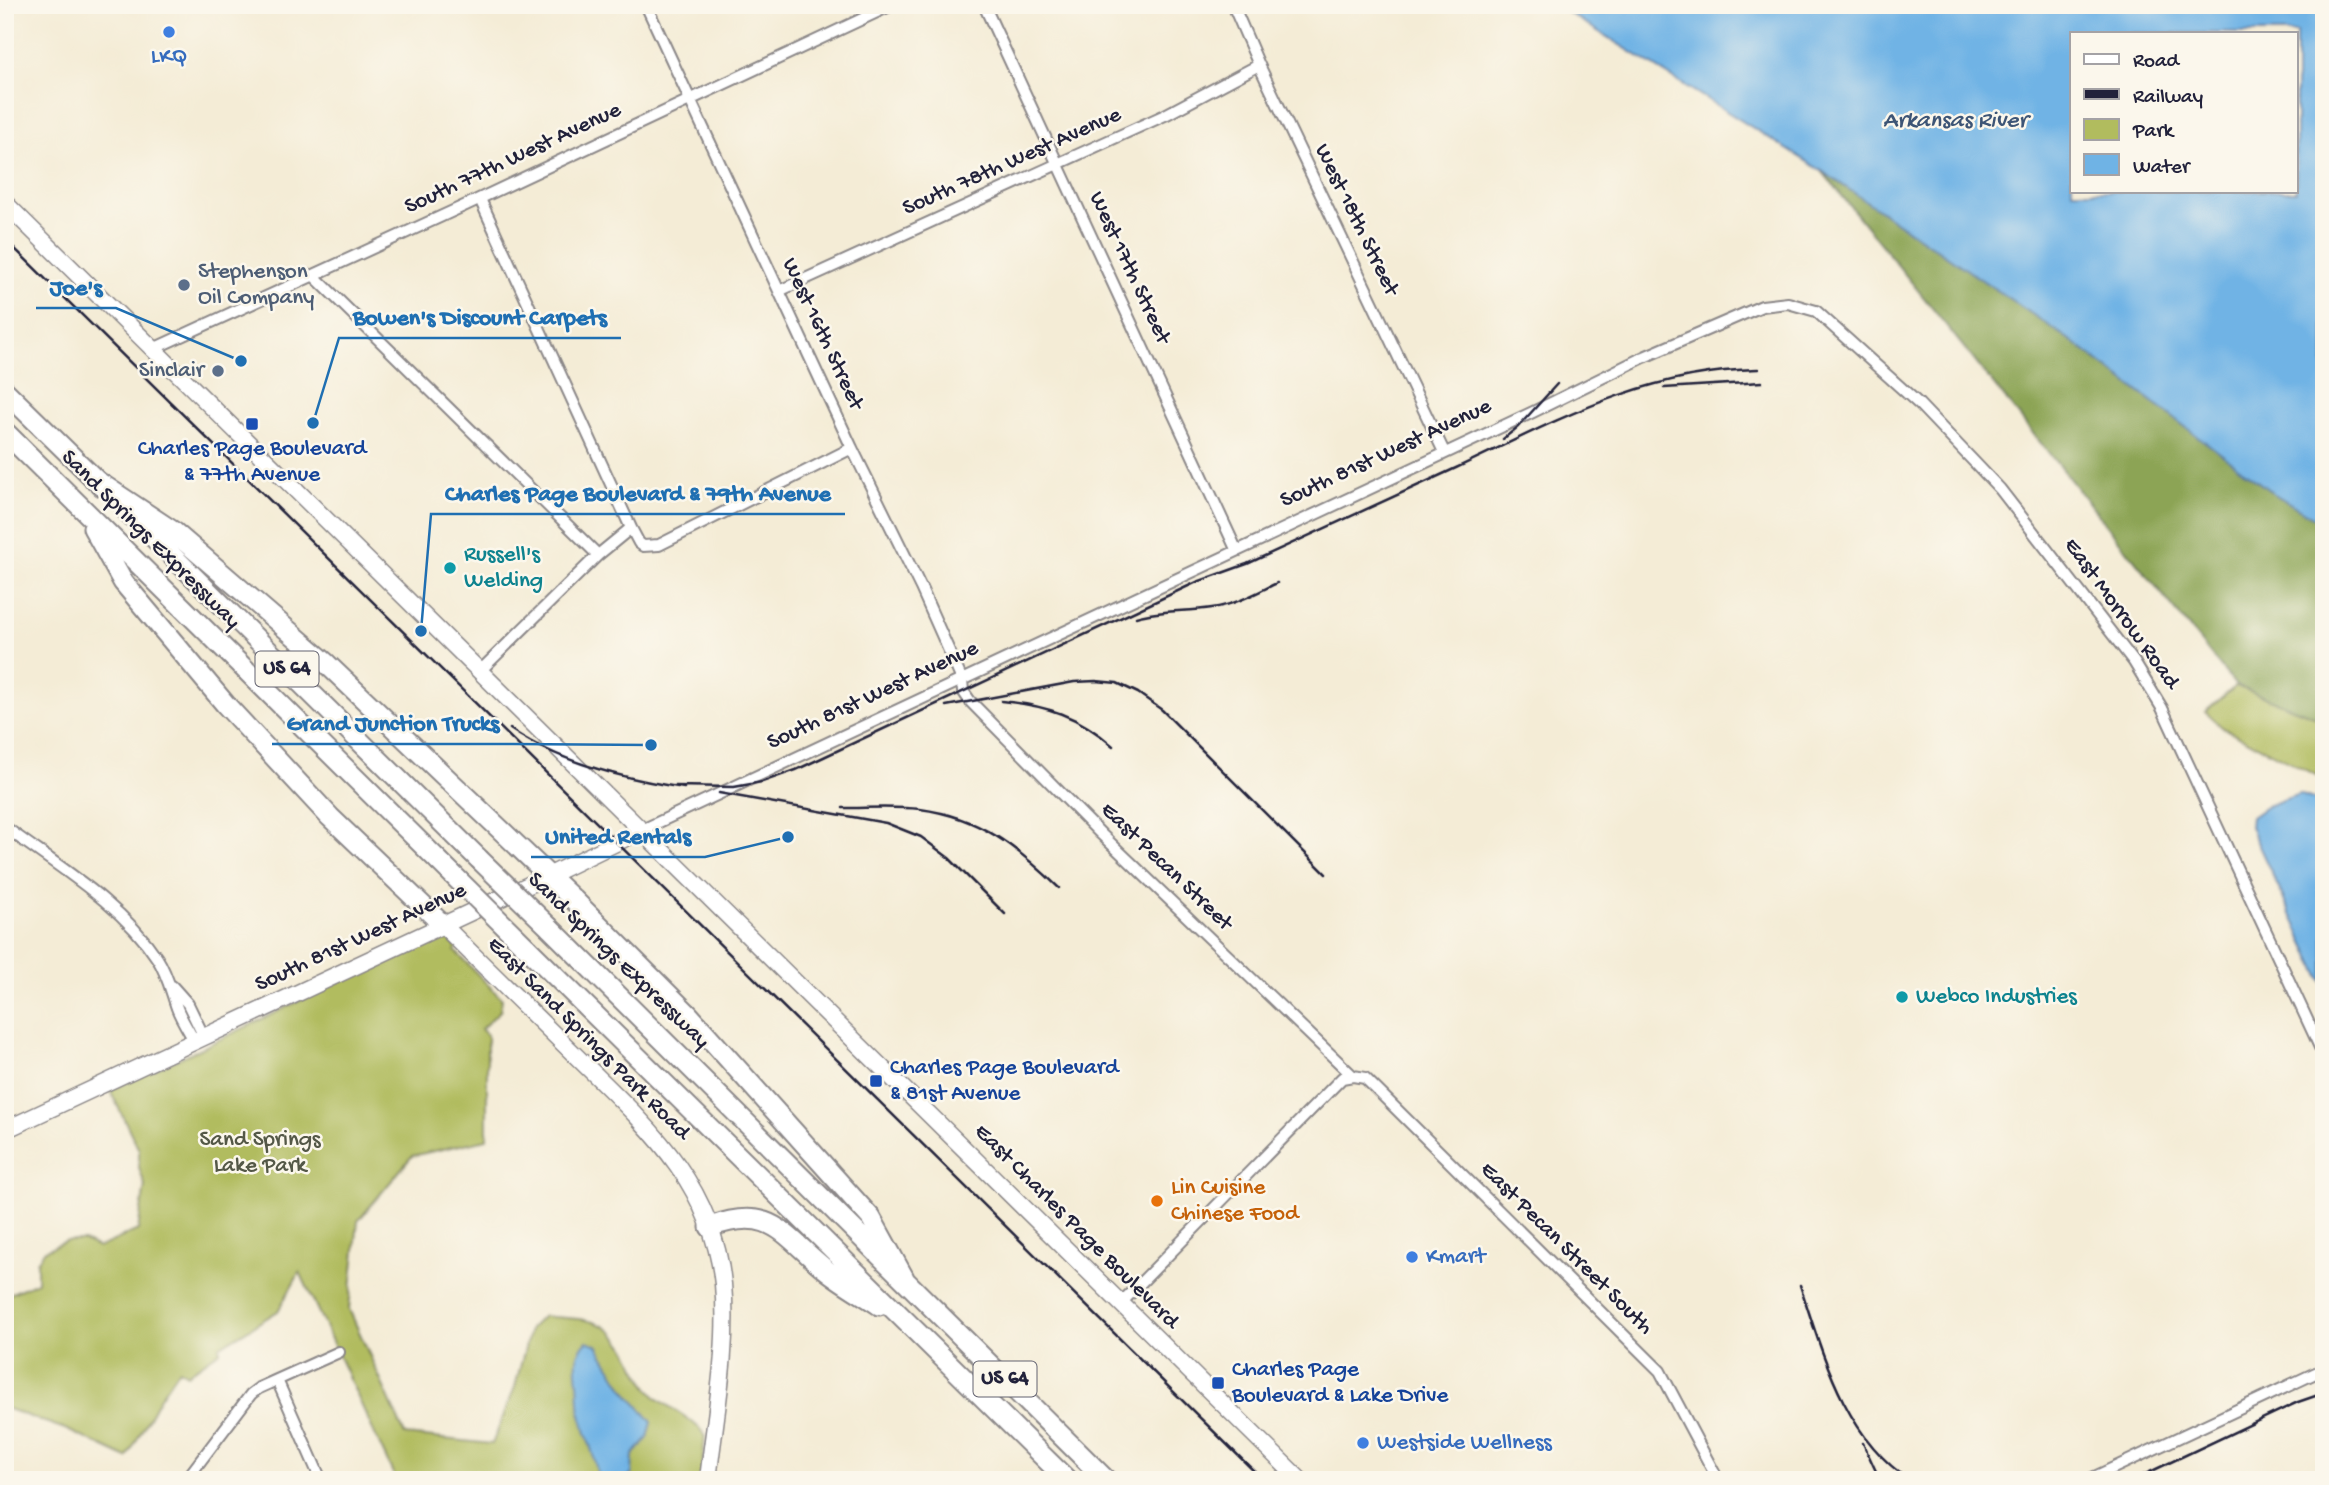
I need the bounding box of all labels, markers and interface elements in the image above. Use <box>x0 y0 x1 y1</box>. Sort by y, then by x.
marker: LKQ <box>161 24 177 40</box>
legend <box>2070 32 2298 192</box>
place label: LKQ <box>151 44 187 71</box>
text: Road <box>2133 50 2181 75</box>
text: Railway <box>2133 86 2203 111</box>
street label: South 77th West Avenue <box>401 97 626 221</box>
street label: South 78th West Avenue <box>899 101 1126 222</box>
water label: Arkansas River <box>1883 107 2032 136</box>
text: Park <box>2132 120 2176 145</box>
street label: West 18th Street <box>1308 140 1405 302</box>
text: Water <box>2133 156 2191 181</box>
street label: West 17th Street <box>1082 188 1177 350</box>
street label: West 16th Street <box>775 254 870 416</box>
place label: Stephenson Oil Company <box>198 259 314 312</box>
callout: Joe's <box>36 263 116 308</box>
text: Joe's <box>49 275 103 304</box>
marker: Stephenson Oil Company <box>176 277 192 293</box>
callout: Bowen's Discount Carpets <box>339 293 621 338</box>
text: Bowen's Discount Carpets <box>352 305 608 334</box>
place label: Sinclair <box>139 358 206 385</box>
marker: Sinclair <box>210 363 226 379</box>
street label: South 81st West Avenue <box>1276 393 1497 515</box>
marker: Charles Page Boulevard & 77th Avenue <box>244 416 260 432</box>
place label: Charles Page Boulevard & 77th Avenue <box>138 436 368 489</box>
street label: Sand Springs Expressway <box>55 445 245 635</box>
callout: Charles Page Boulevard & 79th Avenue <box>431 469 845 514</box>
text: Charles Page Boulevard & 79th Avenue <box>445 481 833 510</box>
street label: East Morrow Road <box>2057 533 2186 696</box>
place label: Russell's Welding <box>464 542 543 595</box>
marker: Russell's Welding <box>442 560 458 576</box>
street label: South 81st West Avenue <box>763 635 984 757</box>
road number: US 64 <box>256 652 318 686</box>
callout: Grand Junction Trucks <box>272 699 513 744</box>
text: Grand Junction Trucks <box>287 711 501 740</box>
street label: East Pecan Street <box>1094 797 1239 938</box>
callout: United Rentals <box>531 812 705 857</box>
text: United Rentals <box>545 824 692 853</box>
street label: Sand Springs Expressway <box>521 867 715 1055</box>
street label: South 81st West Avenue <box>251 877 472 999</box>
street label: East Sand Springs Park Road <box>481 932 696 1147</box>
place label: Webco Industries <box>1916 984 2077 1011</box>
marker: Webco Industries <box>1894 989 1910 1005</box>
place label: Charles Page Boulevard & 81st Avenue <box>890 1055 1120 1108</box>
marker: Charles Page Boulevard & 81st Avenue <box>868 1073 884 1089</box>
street label: East Charles Page Boulevard <box>968 1119 1185 1336</box>
park label: Sand Springs Lake Park <box>200 1127 321 1180</box>
street label: East Pecan Street South <box>1474 1157 1658 1341</box>
place label: Lin Cuisine Chinese Food <box>1171 1175 1300 1228</box>
marker: Lin Cuisine Chinese Food <box>1149 1193 1165 1209</box>
place label: Kmart <box>1426 1244 1487 1271</box>
marker: Kmart <box>1404 1249 1420 1265</box>
place label: Charles Page Boulevard & Lake Drive <box>1231 1357 1449 1410</box>
road number: US 64 <box>974 1362 1036 1396</box>
marker: Charles Page Boulevard & Lake Drive <box>1210 1375 1226 1391</box>
place label: Westside Wellness <box>1377 1430 1552 1457</box>
marker: Westside Wellness <box>1355 1435 1371 1451</box>

